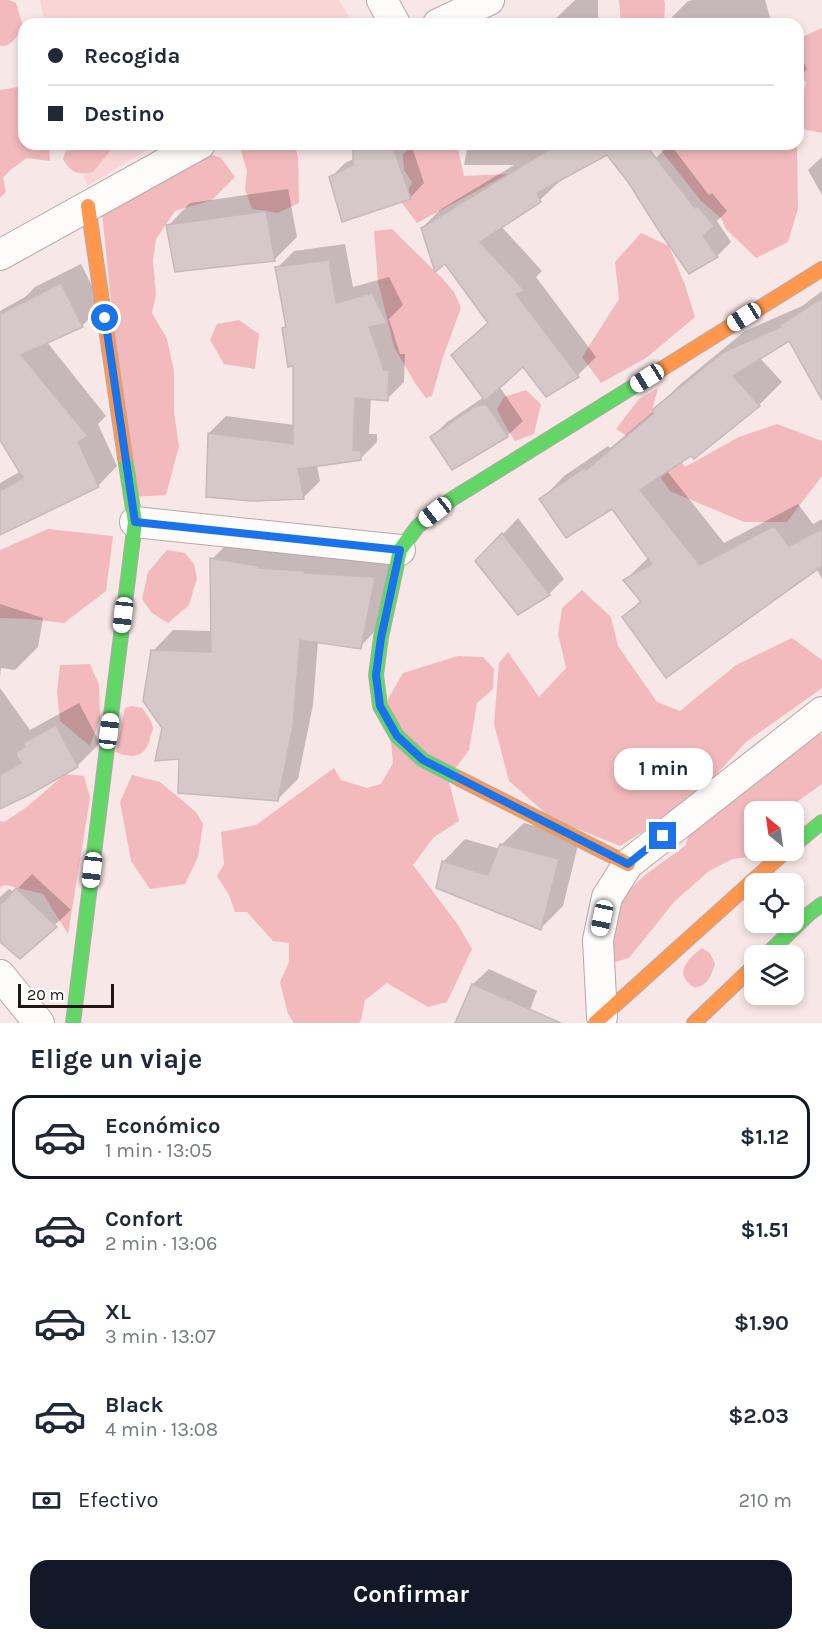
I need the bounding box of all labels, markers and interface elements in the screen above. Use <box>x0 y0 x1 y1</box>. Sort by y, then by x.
text: Recogida <box>84 43 180 69</box>
text: Destino <box>84 101 164 127</box>
car <box>724 300 764 334</box>
route start <box>91 304 118 331</box>
car <box>627 361 667 395</box>
car <box>415 494 455 530</box>
car <box>112 596 134 634</box>
car <box>98 712 120 750</box>
callout: 1 min <box>614 749 712 791</box>
text: 1 min <box>638 757 689 780</box>
north arrow <box>744 801 804 861</box>
map controls <box>744 801 804 1005</box>
route end <box>649 822 676 849</box>
car <box>81 851 103 889</box>
button: locate <box>744 873 804 933</box>
car <box>589 899 615 937</box>
button: layers <box>744 945 804 1005</box>
scale bar <box>18 981 114 1008</box>
text: 20 m <box>27 985 65 1004</box>
text: Elige un viaje <box>30 1043 202 1075</box>
icon: car <box>33 1110 87 1164</box>
text: Económico <box>105 1113 220 1139</box>
text: $1.12 <box>740 1124 789 1150</box>
text: 1 min · 13:05 <box>105 1139 212 1162</box>
icon: car <box>33 1203 87 1257</box>
text: Confort <box>105 1206 183 1232</box>
text: $1.51 <box>741 1217 789 1243</box>
text: 2 min · 13:06 <box>105 1232 218 1255</box>
icon: car <box>33 1296 87 1350</box>
text: XL <box>105 1299 131 1325</box>
text: $1.90 <box>734 1310 789 1336</box>
text: 3 min · 13:07 <box>105 1325 216 1348</box>
icon: car <box>33 1389 87 1443</box>
text: Black <box>105 1392 164 1418</box>
text: $2.03 <box>728 1403 789 1429</box>
text: 4 min · 13:08 <box>105 1418 218 1441</box>
icon: cash <box>30 1484 63 1517</box>
text: Efectivo <box>78 1487 158 1513</box>
text: 210 m <box>738 1489 792 1512</box>
button: Confirmar <box>30 1560 792 1629</box>

